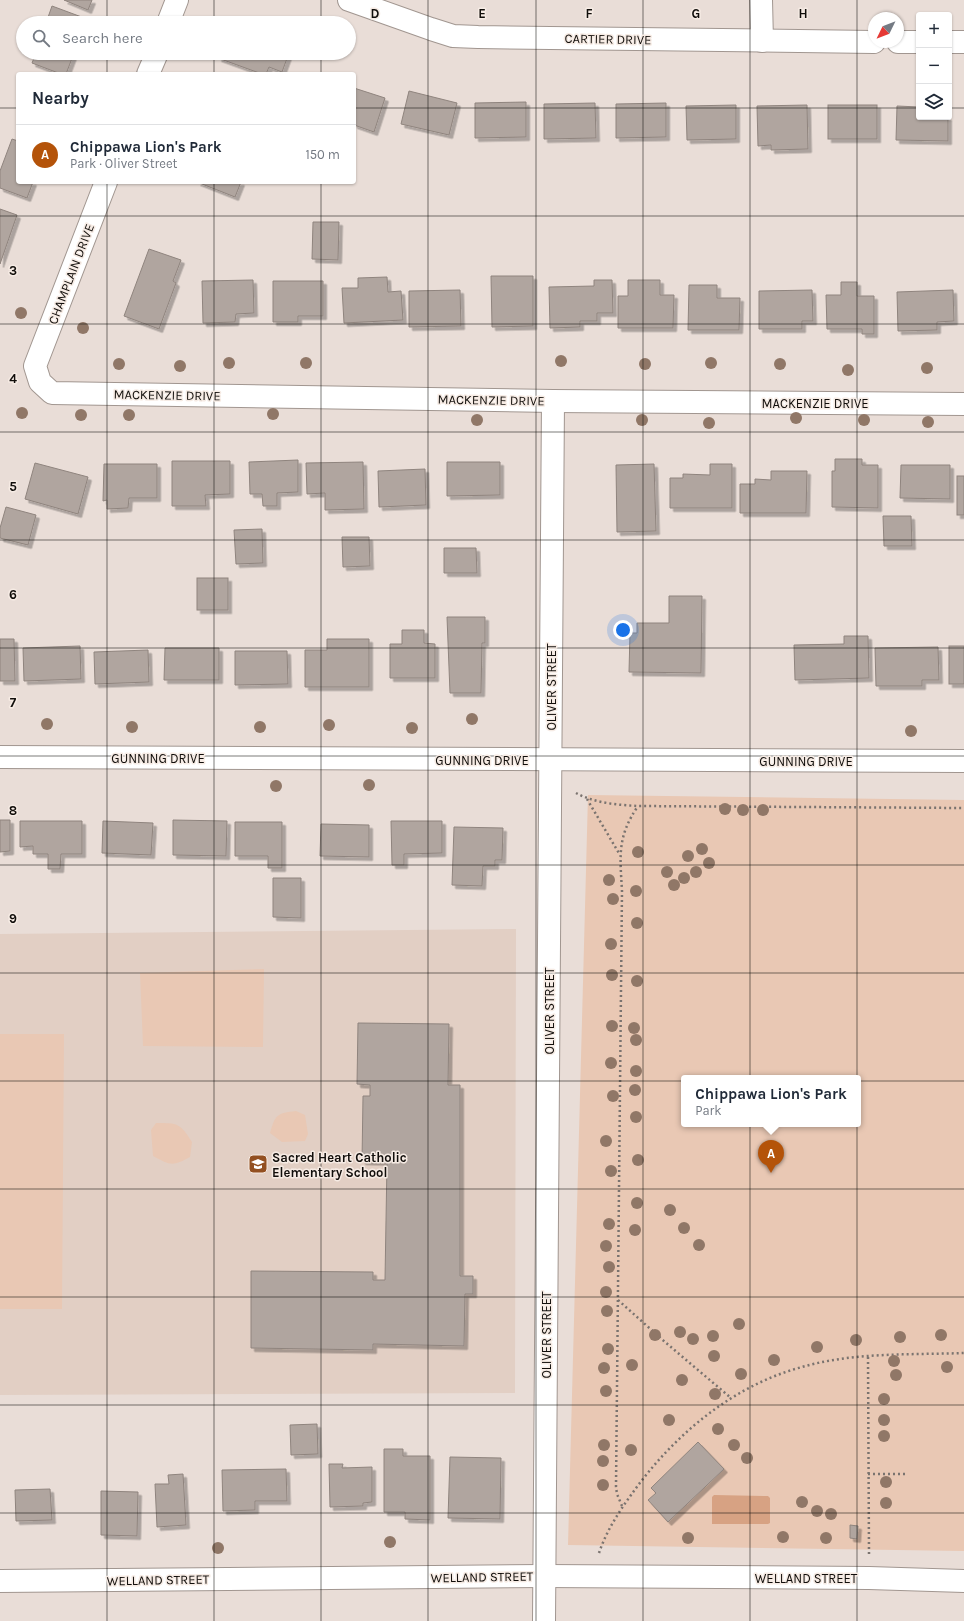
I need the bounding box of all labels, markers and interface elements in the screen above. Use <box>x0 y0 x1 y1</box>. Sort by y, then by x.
text: D <box>371 6 380 21</box>
text: E <box>478 6 486 21</box>
text: F <box>585 6 593 21</box>
text: G <box>692 6 700 21</box>
text: H <box>798 6 808 21</box>
north arrow <box>868 12 904 48</box>
map controls <box>916 12 952 120</box>
button: + <box>916 12 952 48</box>
search box <box>16 16 356 60</box>
icon: search <box>30 27 52 49</box>
text: Search here <box>62 29 143 47</box>
street label: CARTIER DRIVE <box>565 31 651 47</box>
button: − <box>916 48 952 84</box>
button: layers <box>916 84 952 120</box>
text: Nearby <box>32 88 89 108</box>
text: Chippawa Lion's Park <box>70 138 222 156</box>
text: A <box>41 147 49 162</box>
text: 150 m <box>305 147 340 162</box>
text: Park · Oliver Street <box>70 156 177 171</box>
street label: CHAMPLAIN DRIVE <box>45 222 97 326</box>
text: 3 <box>9 263 17 278</box>
text: 4 <box>9 371 17 386</box>
street label: MACKENZIE DRIVE <box>113 387 221 403</box>
street label: MACKENZIE DRIVE <box>437 392 545 408</box>
street label: MACKENZIE DRIVE <box>761 396 869 411</box>
text: 5 <box>9 479 17 494</box>
text: 6 <box>9 587 17 602</box>
your location <box>613 620 633 640</box>
street label: OLIVER STREET <box>544 643 559 731</box>
text: 7 <box>10 695 17 710</box>
street label: GUNNING DRIVE <box>111 751 205 766</box>
street label: GUNNING DRIVE <box>435 753 529 768</box>
street label: GUNNING DRIVE <box>759 754 853 769</box>
text: 8 <box>9 803 17 818</box>
text: 9 <box>9 911 17 926</box>
street label: OLIVER STREET <box>542 967 557 1055</box>
popup <box>681 1075 861 1127</box>
text: Chippawa Lion's Park <box>695 1085 847 1103</box>
text: Park <box>695 1103 722 1118</box>
pin: A <box>758 1140 784 1173</box>
place label: Sacred Heart Catholic Elementary School <box>272 1150 407 1180</box>
school or university icon: Sacred Heart Catholic Elementary School <box>247 1153 269 1175</box>
street label: OLIVER STREET <box>539 1291 554 1379</box>
street label: WELLAND STREET <box>431 1569 534 1585</box>
street label: WELLAND STREET <box>755 1571 858 1586</box>
street label: WELLAND STREET <box>107 1572 210 1588</box>

